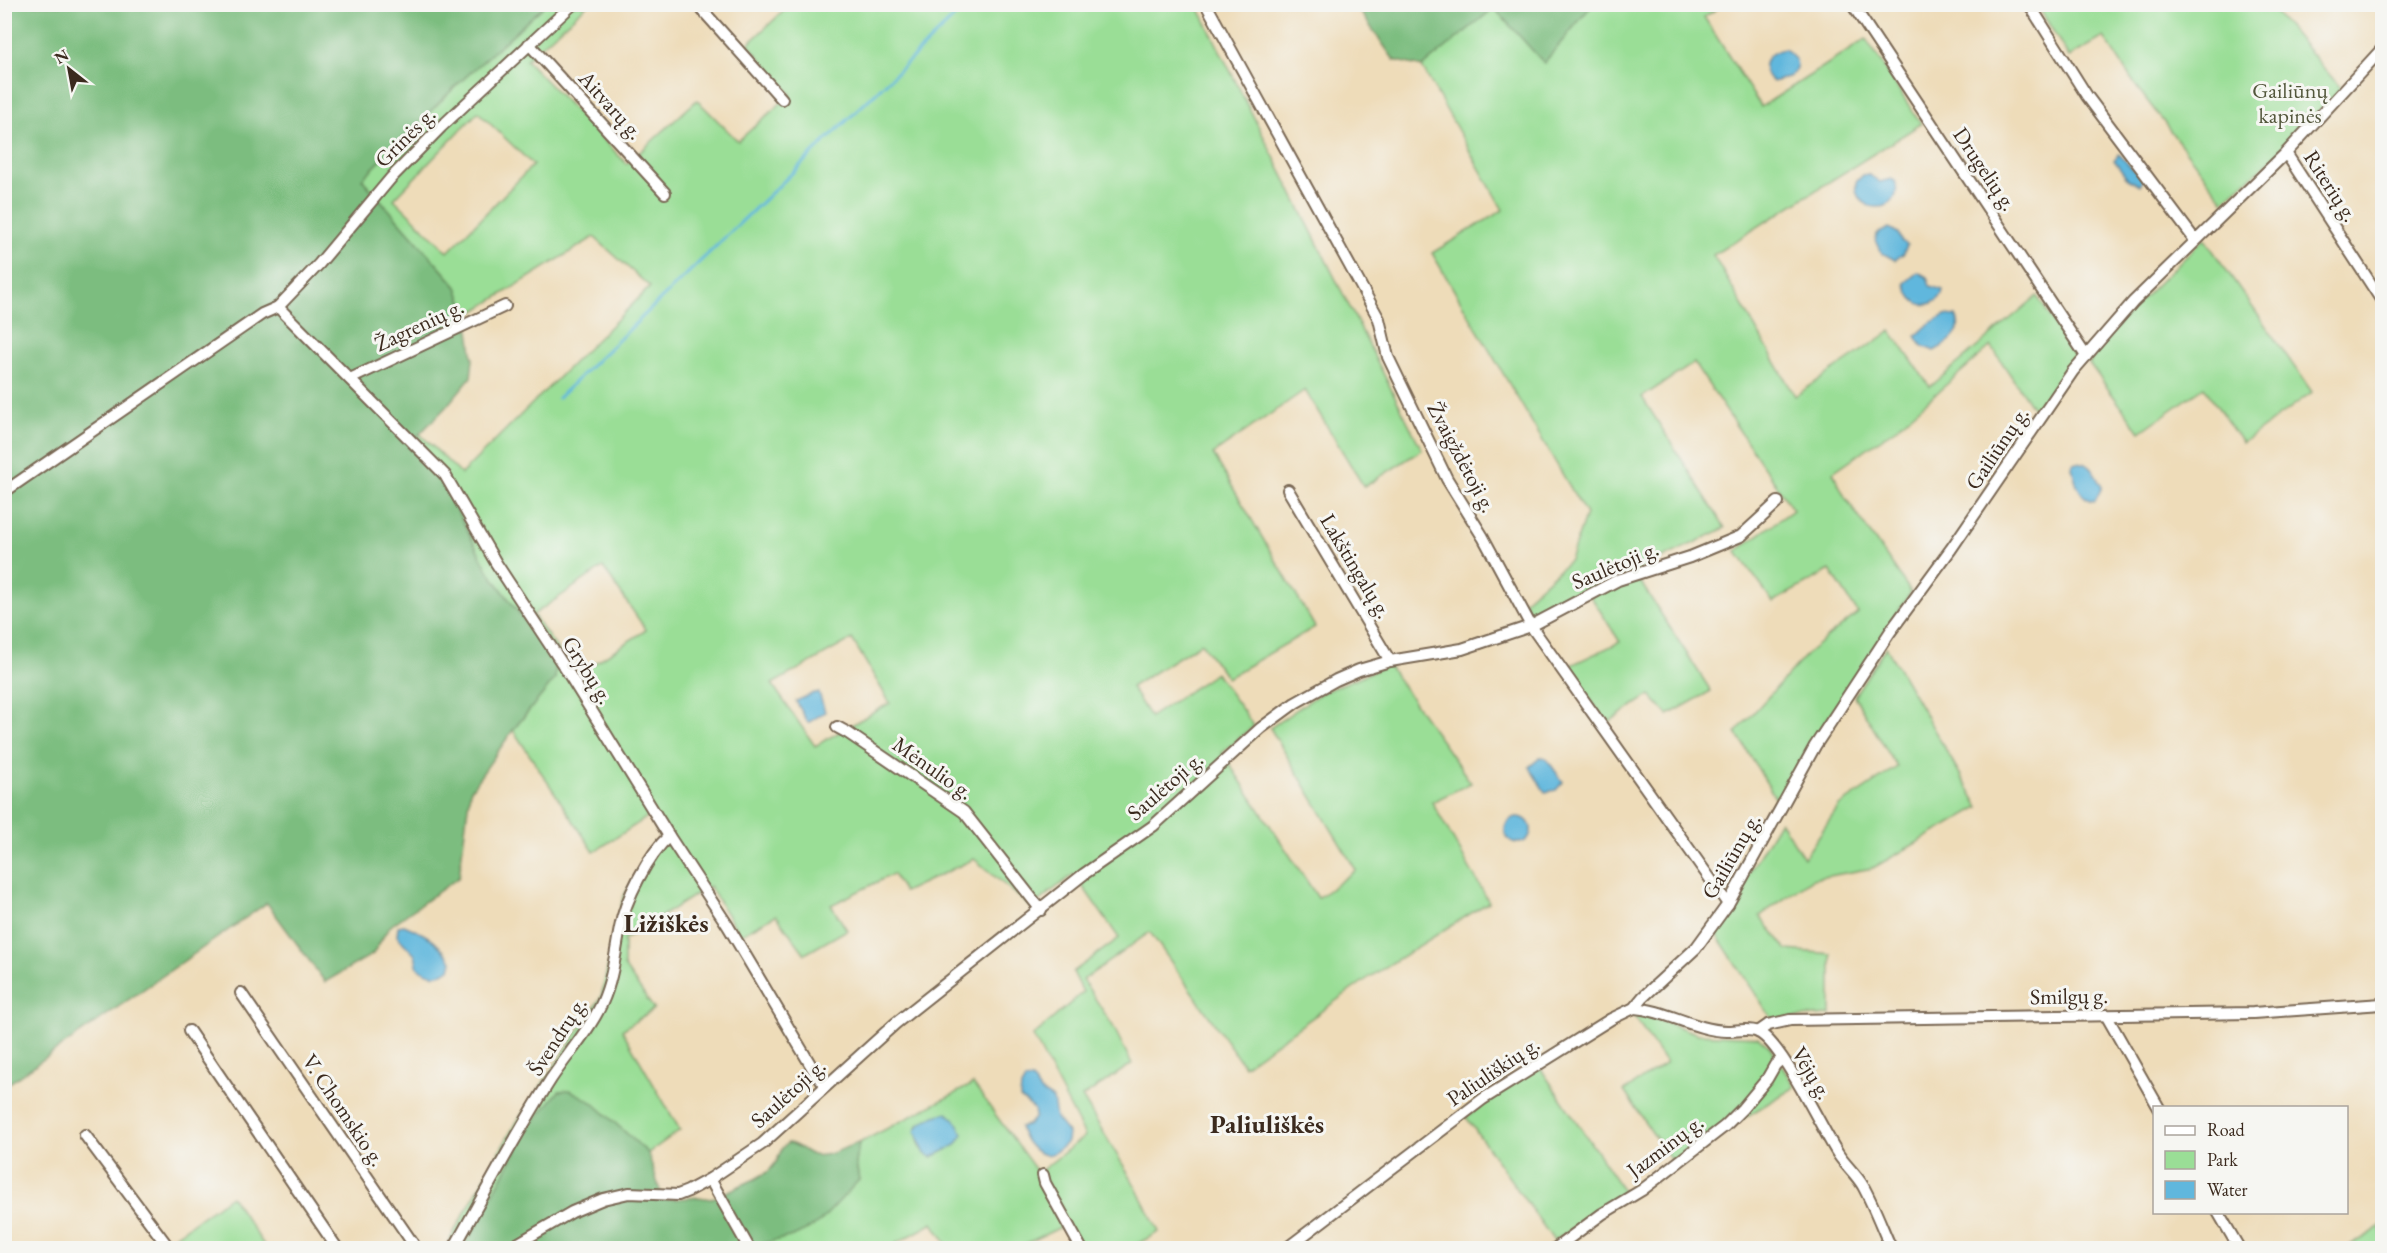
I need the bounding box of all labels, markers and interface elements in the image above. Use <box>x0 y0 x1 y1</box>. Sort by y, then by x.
north arrow <box>39 39 99 99</box>
text: N <box>51 44 73 69</box>
street label: Aitvarų g. <box>572 63 650 146</box>
park label: Gailiūnų kapinės <box>2252 76 2328 130</box>
street label: Grinės g. <box>368 100 442 174</box>
street label: Drugelių g. <box>1946 122 2024 216</box>
street label: Riterių g. <box>2297 145 2365 227</box>
street label: Žagrenių g. <box>370 292 468 358</box>
street label: Žvaigždėtoji g. <box>1421 397 1503 517</box>
street label: Gailiūnų g. <box>1958 401 2036 495</box>
street label: Lakštingalų g. <box>1313 508 1399 624</box>
street label: Saulėtoji g. <box>1567 534 1663 596</box>
street label: Grybų g. <box>556 631 620 709</box>
street label: Mėnulio g. <box>887 730 979 806</box>
street label: Saulėtoji g. <box>1121 745 1209 827</box>
street label: Gailiūnų g. <box>1695 808 1767 904</box>
district label: Ližiškės <box>623 906 709 940</box>
street label: Smilgų g. <box>2030 981 2108 1011</box>
street label: Švendrų g. <box>521 991 593 1081</box>
street label: Paliuliškių g. <box>1441 1029 1545 1113</box>
street label: Vėjų g. <box>1785 1041 1839 1105</box>
street label: V. Chomskio g. <box>296 1048 392 1172</box>
street label: Saulėtoji g. <box>744 1052 832 1134</box>
legend <box>2153 1106 2348 1214</box>
district label: Paliuliškės <box>1210 1107 1324 1141</box>
street label: Jazminų g. <box>1619 1108 1709 1186</box>
text: Road <box>2207 1118 2246 1141</box>
text: Park <box>2207 1148 2238 1171</box>
text: Water <box>2207 1178 2248 1201</box>

